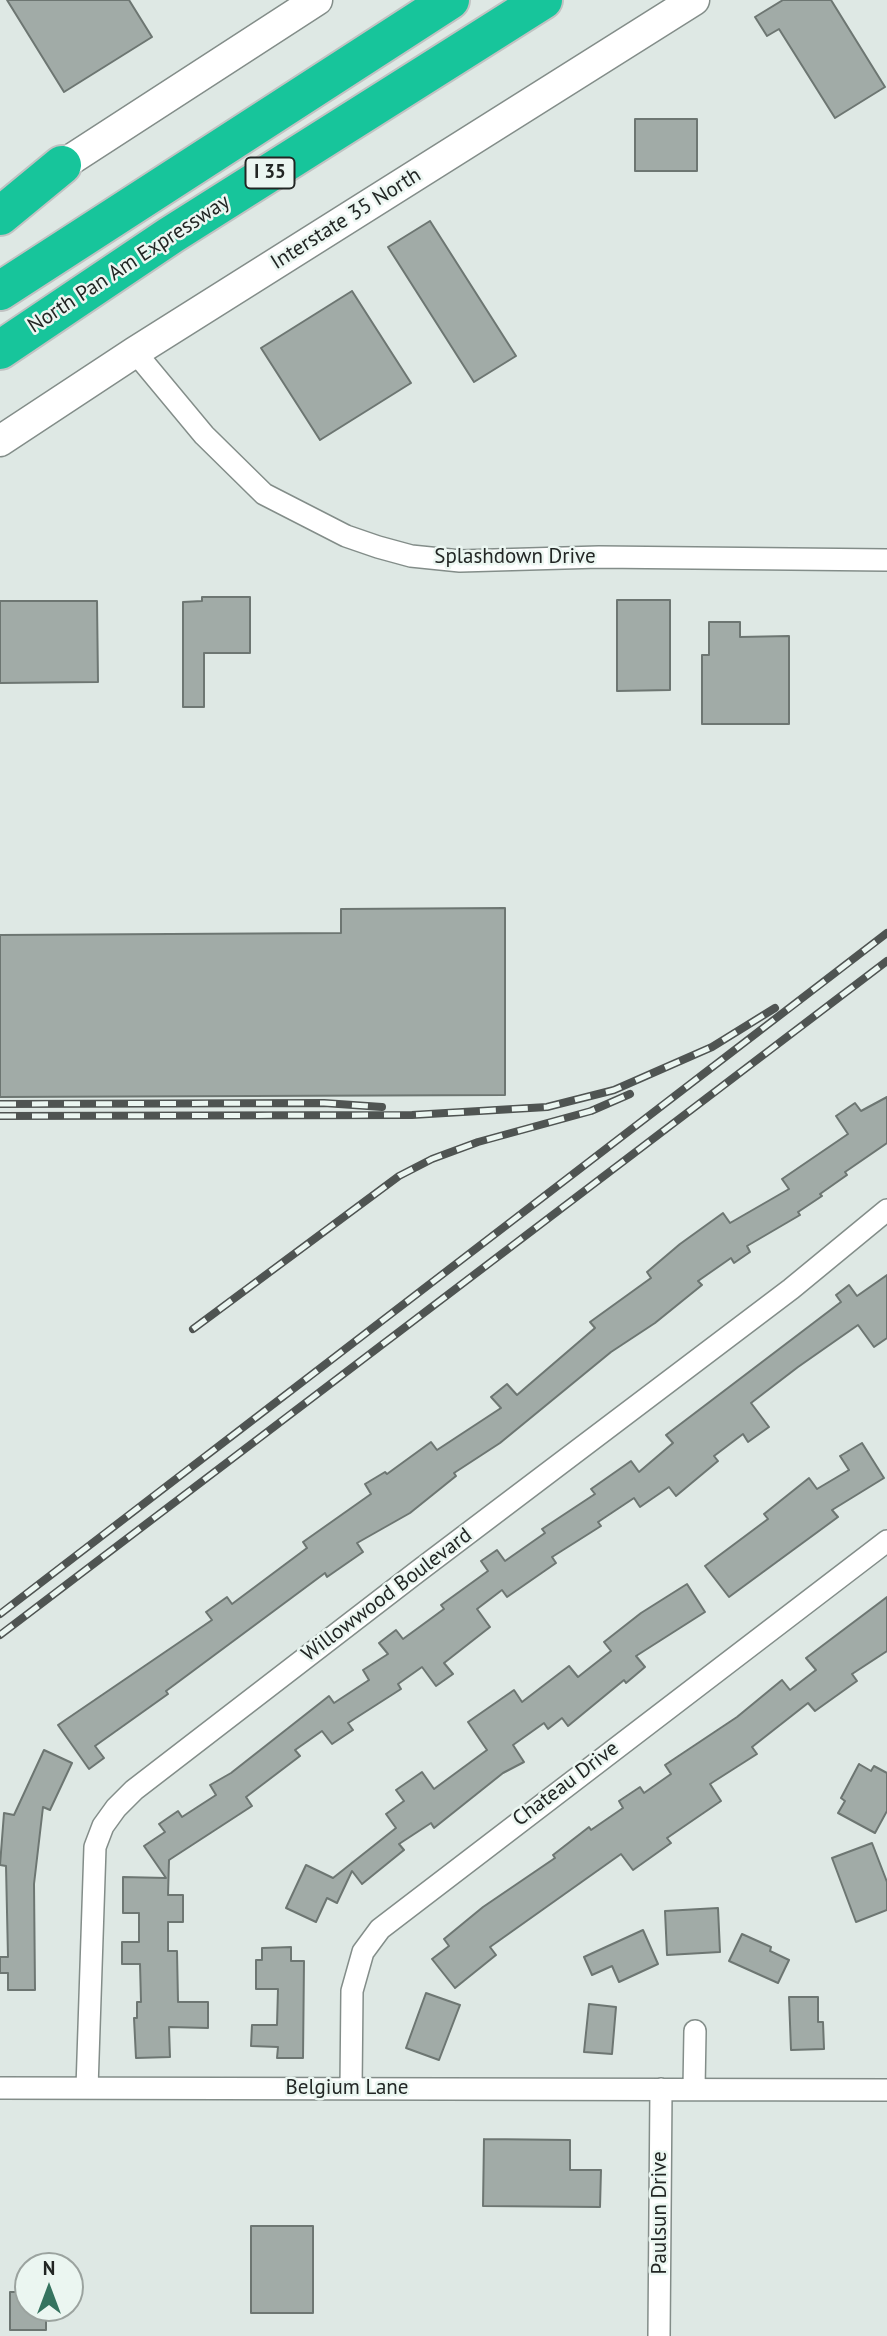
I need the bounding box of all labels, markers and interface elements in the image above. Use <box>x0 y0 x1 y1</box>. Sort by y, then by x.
road number: I 35 <box>246 158 294 188</box>
street label: Interstate 35 North <box>266 163 426 275</box>
street label: North Pan Am Expressway <box>23 189 235 339</box>
street label: Splashdown Drive <box>434 544 596 570</box>
street label: Willowwood Boulevard <box>297 1523 477 1667</box>
street label: Chateau Drive <box>508 1736 624 1832</box>
street label: Belgium Lane <box>286 2075 408 2101</box>
street label: Paulsun Drive <box>647 2151 673 2275</box>
north arrow <box>14 2252 84 2322</box>
text: N <box>43 2256 55 2280</box>

